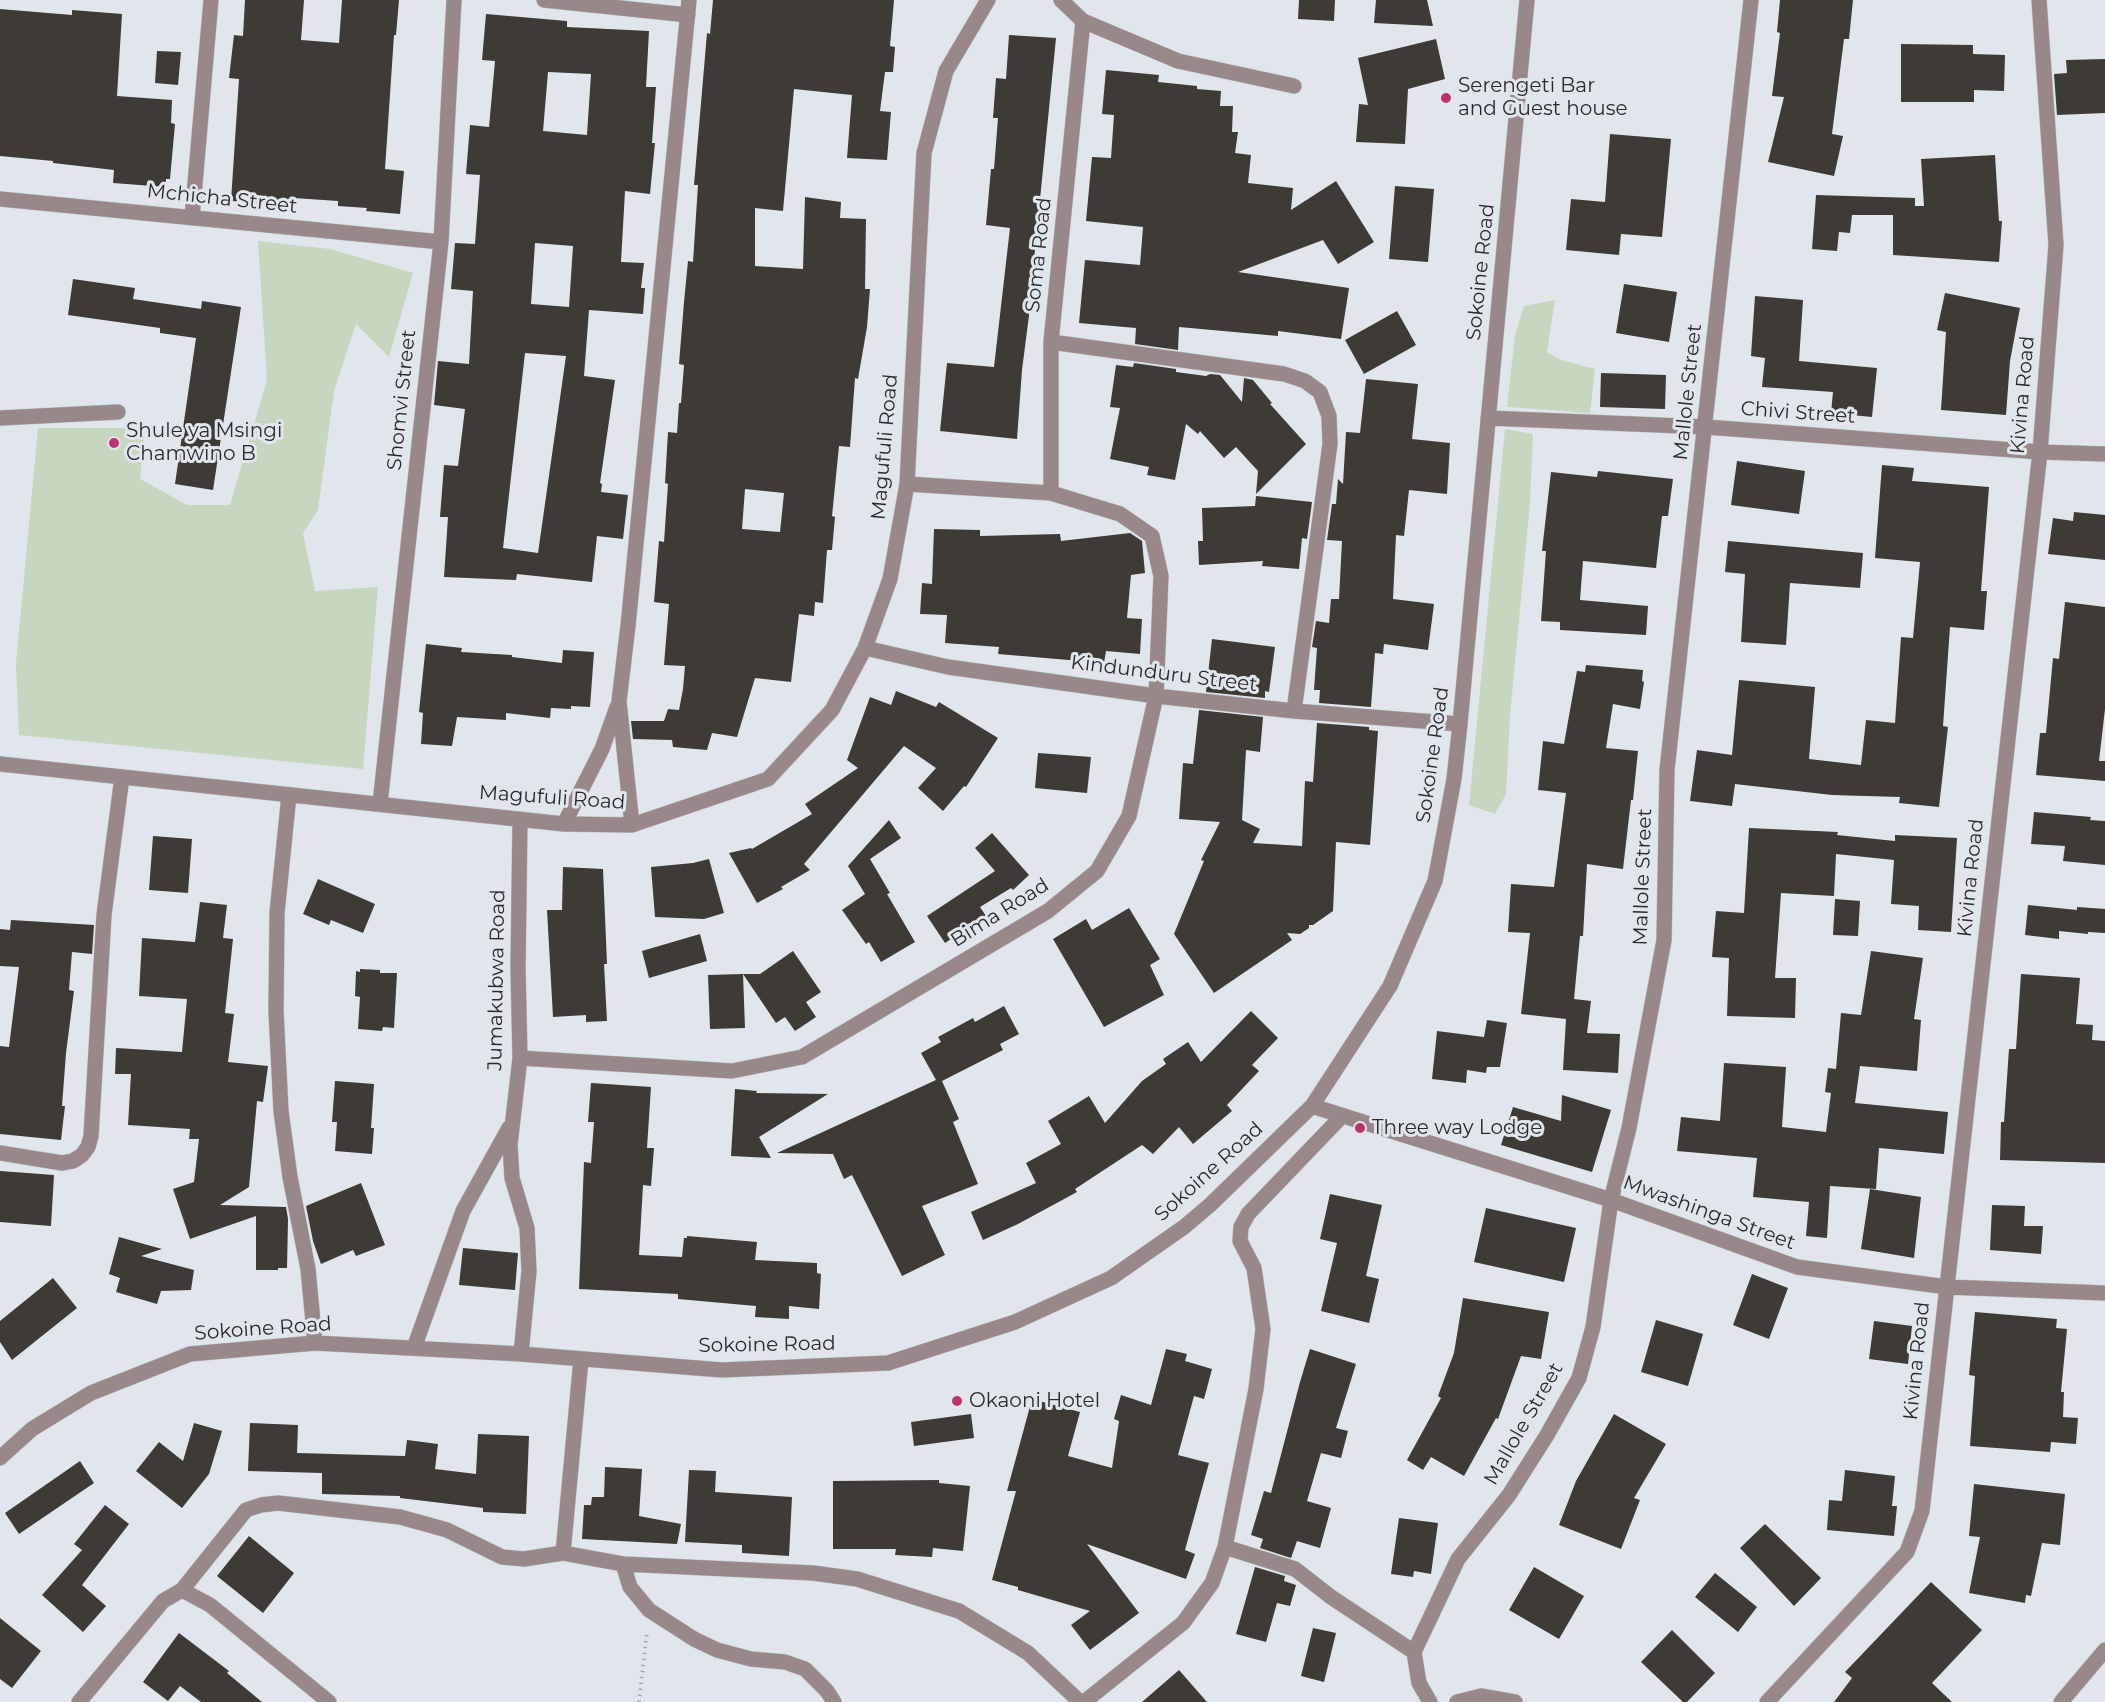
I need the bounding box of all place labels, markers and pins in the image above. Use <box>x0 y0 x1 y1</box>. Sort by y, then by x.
place label: Serengeti Bar and Guest house <box>1458 74 1628 121</box>
marker: Serengeti Bar and Guest house <box>1439 91 1453 105</box>
place label: Shule ya Msingi Chamwino B <box>126 419 282 466</box>
marker: Shule ya Msingi Chamwino B <box>107 436 121 450</box>
place label: Three way Lodge <box>1372 1116 1542 1140</box>
marker: Three way Lodge <box>1353 1121 1367 1135</box>
place label: Okaoni Hotel <box>969 1389 1100 1413</box>
marker: Okaoni Hotel <box>950 1394 964 1408</box>

